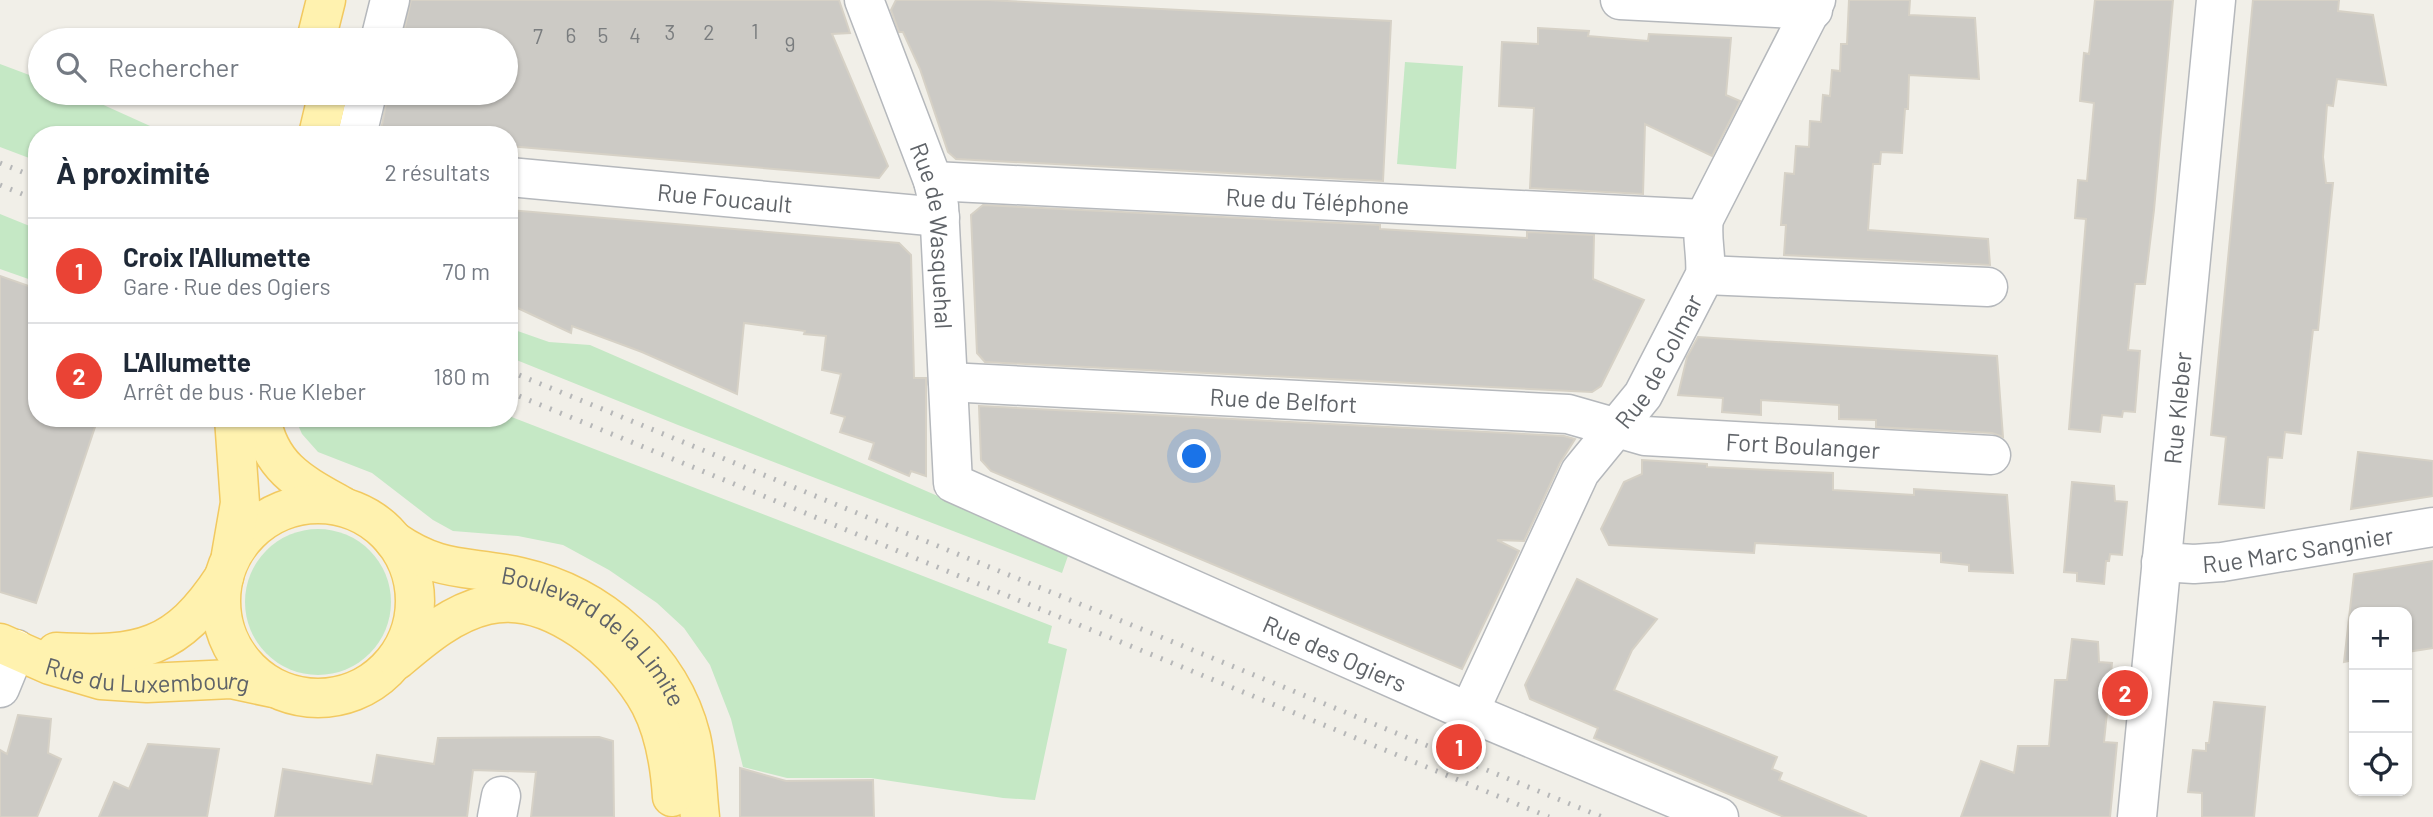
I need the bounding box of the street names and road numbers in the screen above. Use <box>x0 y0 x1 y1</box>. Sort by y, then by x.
street label: Rue de Wasquehal <box>905 138 960 330</box>
street label: Rue Foucault <box>656 176 794 218</box>
street label: Rue du Téléphone <box>1225 181 1410 219</box>
street label: Rue de Colmar <box>1608 289 1707 434</box>
street label: Rue Kleber <box>2157 350 2196 465</box>
street label: Rue de Belfort <box>1209 381 1358 418</box>
street label: Fort Boulanger <box>1725 426 1881 463</box>
street label: Rue Marc Sangnier <box>2201 519 2396 578</box>
street label: Boulevard de la Limite <box>499 559 693 710</box>
street label: Rue des Ogiers <box>1259 608 1412 697</box>
street label: Rue du Luxembourg <box>42 650 253 698</box>

